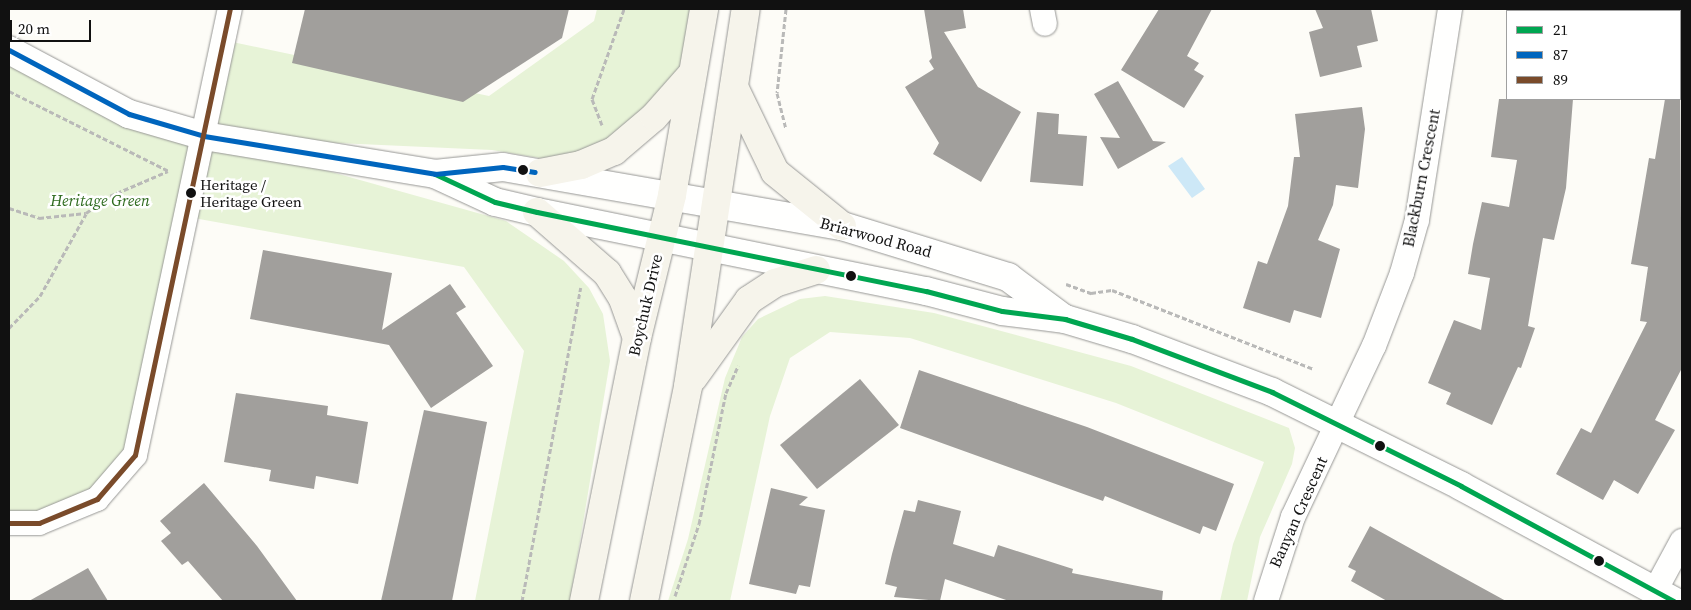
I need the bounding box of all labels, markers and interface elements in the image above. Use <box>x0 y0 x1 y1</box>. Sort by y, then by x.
scale bar <box>12 10 94 42</box>
legend <box>1506 10 1681 100</box>
text: 20 m <box>18 18 50 39</box>
text: 21 <box>1553 19 1568 40</box>
text: 87 <box>1553 44 1568 65</box>
text: 89 <box>1553 69 1568 90</box>
street label: Blackburn Crescent <box>1398 107 1444 249</box>
unlabelled marker <box>518 165 528 175</box>
place label: Heritage / Heritage Green <box>200 175 302 210</box>
marker: Heritage / Heritage Green <box>186 188 196 198</box>
park label: Heritage Green <box>50 190 150 210</box>
street label: Briarwood Road <box>818 213 934 261</box>
street label: Boychuk Drive <box>624 252 666 358</box>
unlabelled marker <box>846 271 856 281</box>
unlabelled marker <box>1375 441 1385 451</box>
street label: Banyan Crescent <box>1265 454 1331 570</box>
unlabelled marker <box>1594 556 1604 566</box>

